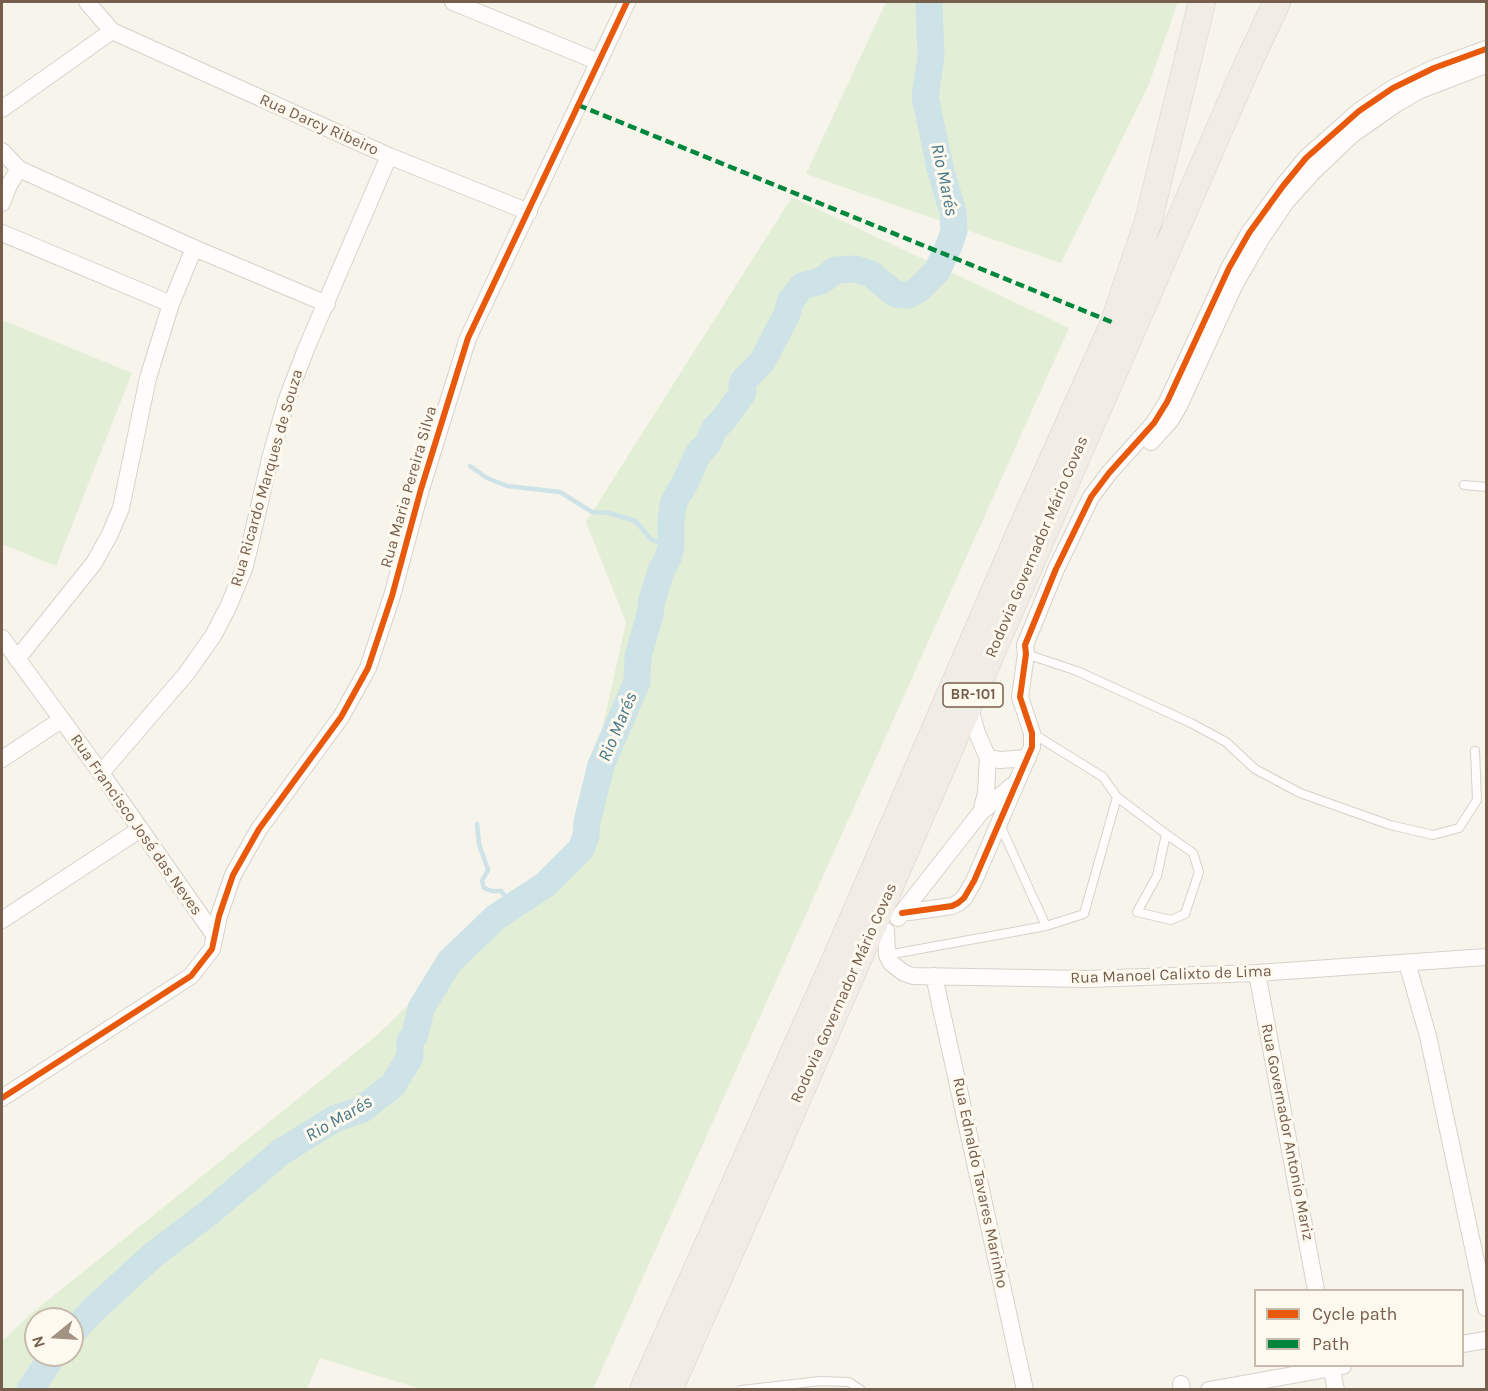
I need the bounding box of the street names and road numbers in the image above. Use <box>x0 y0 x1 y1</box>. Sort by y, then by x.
street label: Rua Darcy Ribeiro <box>256 90 382 160</box>
street label: Rua Ricardo Marques de Souza <box>227 367 307 589</box>
street label: Rua Maria Pereira Silva <box>377 404 441 570</box>
street label: Rodovia Governador Mário Covas <box>982 433 1092 661</box>
road number: BR-101 <box>943 683 1003 707</box>
street label: Rua Francisco José das Neves <box>66 731 206 919</box>
street label: Rodovia Governador Mário Covas <box>787 880 901 1106</box>
street label: Rua Manoel Calixto de Lima <box>1070 962 1272 988</box>
street label: Rua Governador Antonio Mariz <box>1257 1022 1317 1242</box>
street label: Rua Ednaldo Tavares Marinho <box>948 1076 1012 1290</box>

